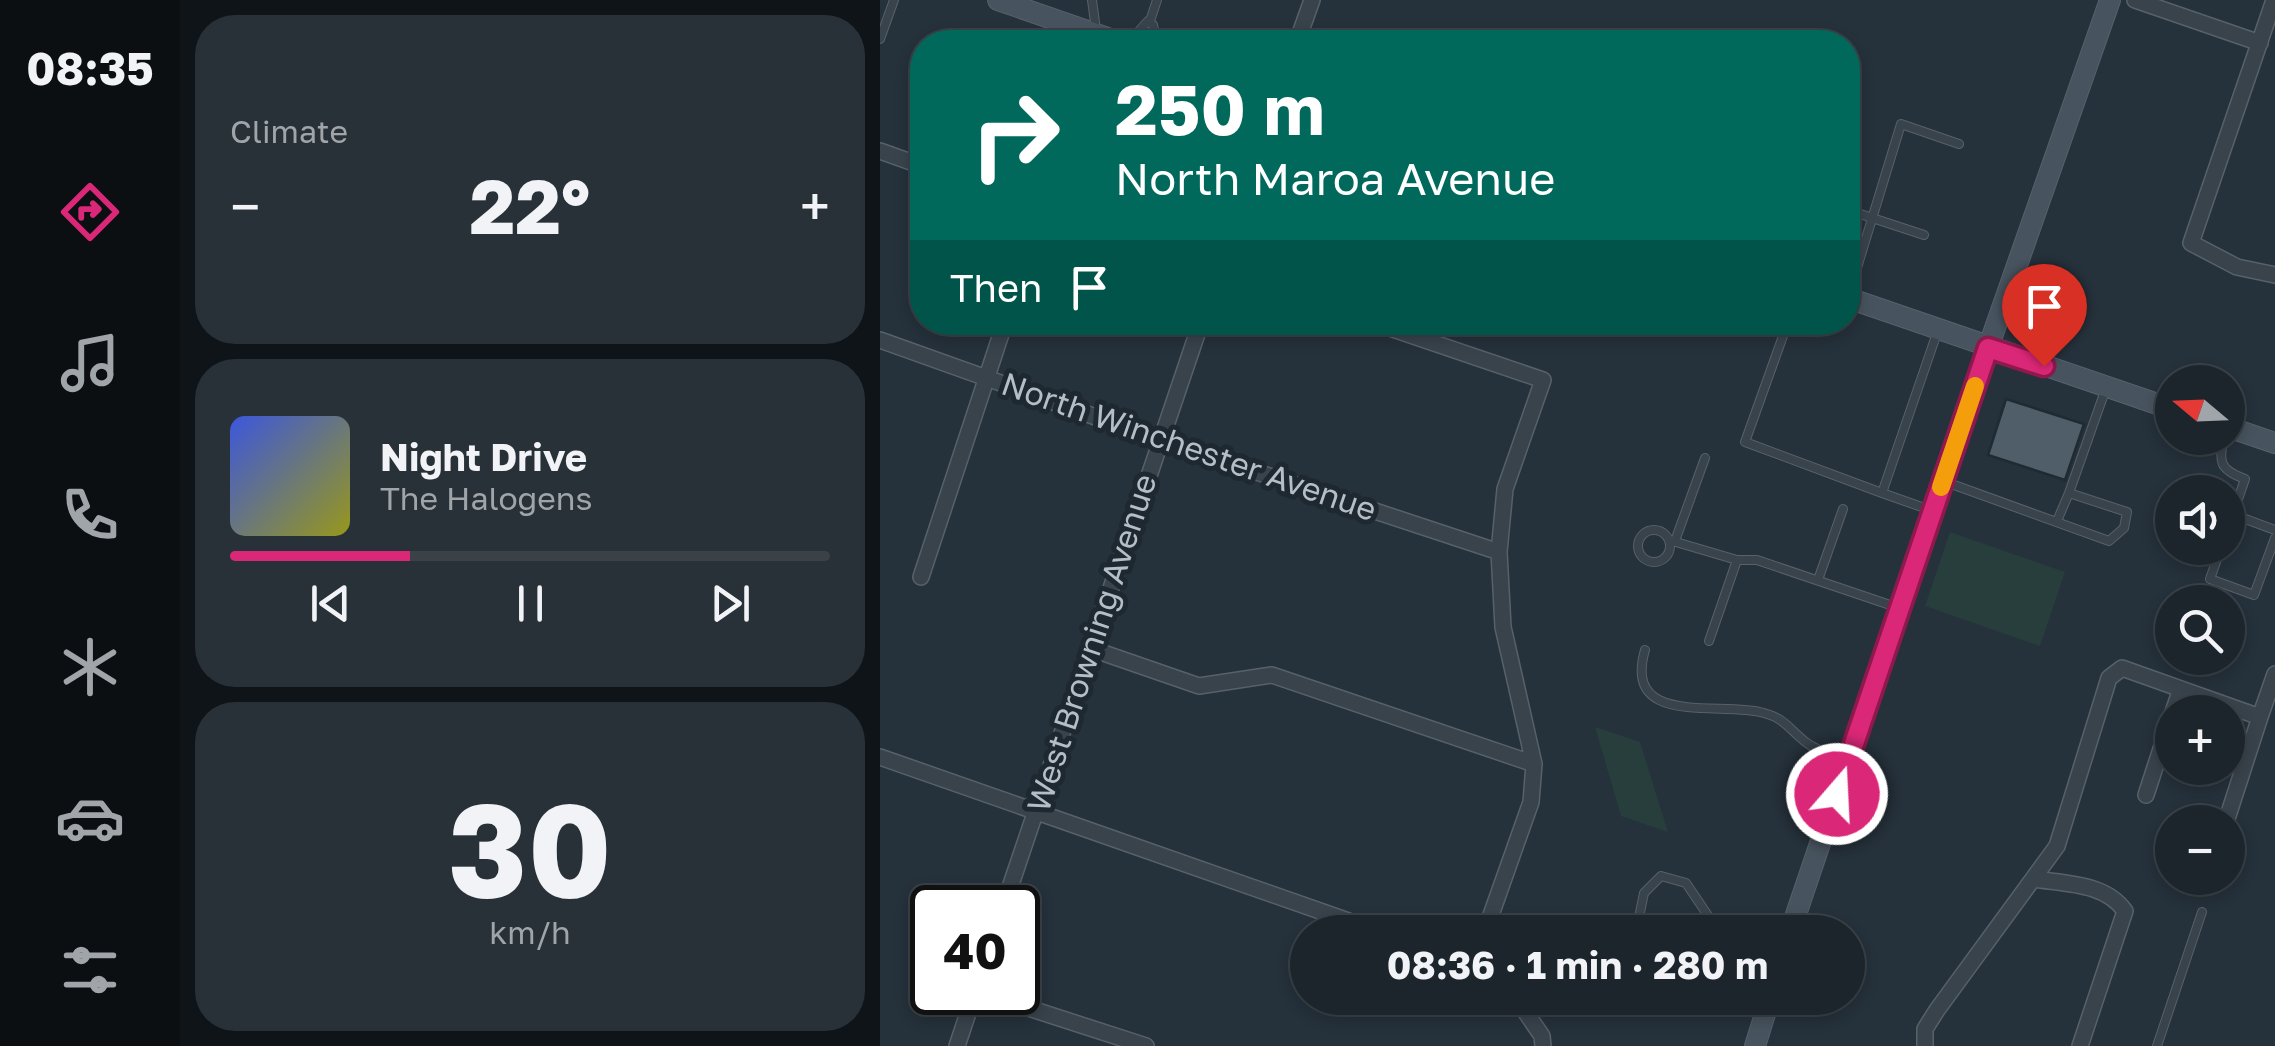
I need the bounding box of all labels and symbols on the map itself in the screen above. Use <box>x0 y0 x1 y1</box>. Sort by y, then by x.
pin <box>2002 264 2087 367</box>
street label: North Winchester Avenue <box>997 364 1382 528</box>
north arrow <box>2155 365 2245 455</box>
street label: West Browning Avenue <box>1018 469 1164 816</box>
position arrow <box>1785 742 1889 846</box>
speed limit sign: 40 <box>910 885 1040 1015</box>

